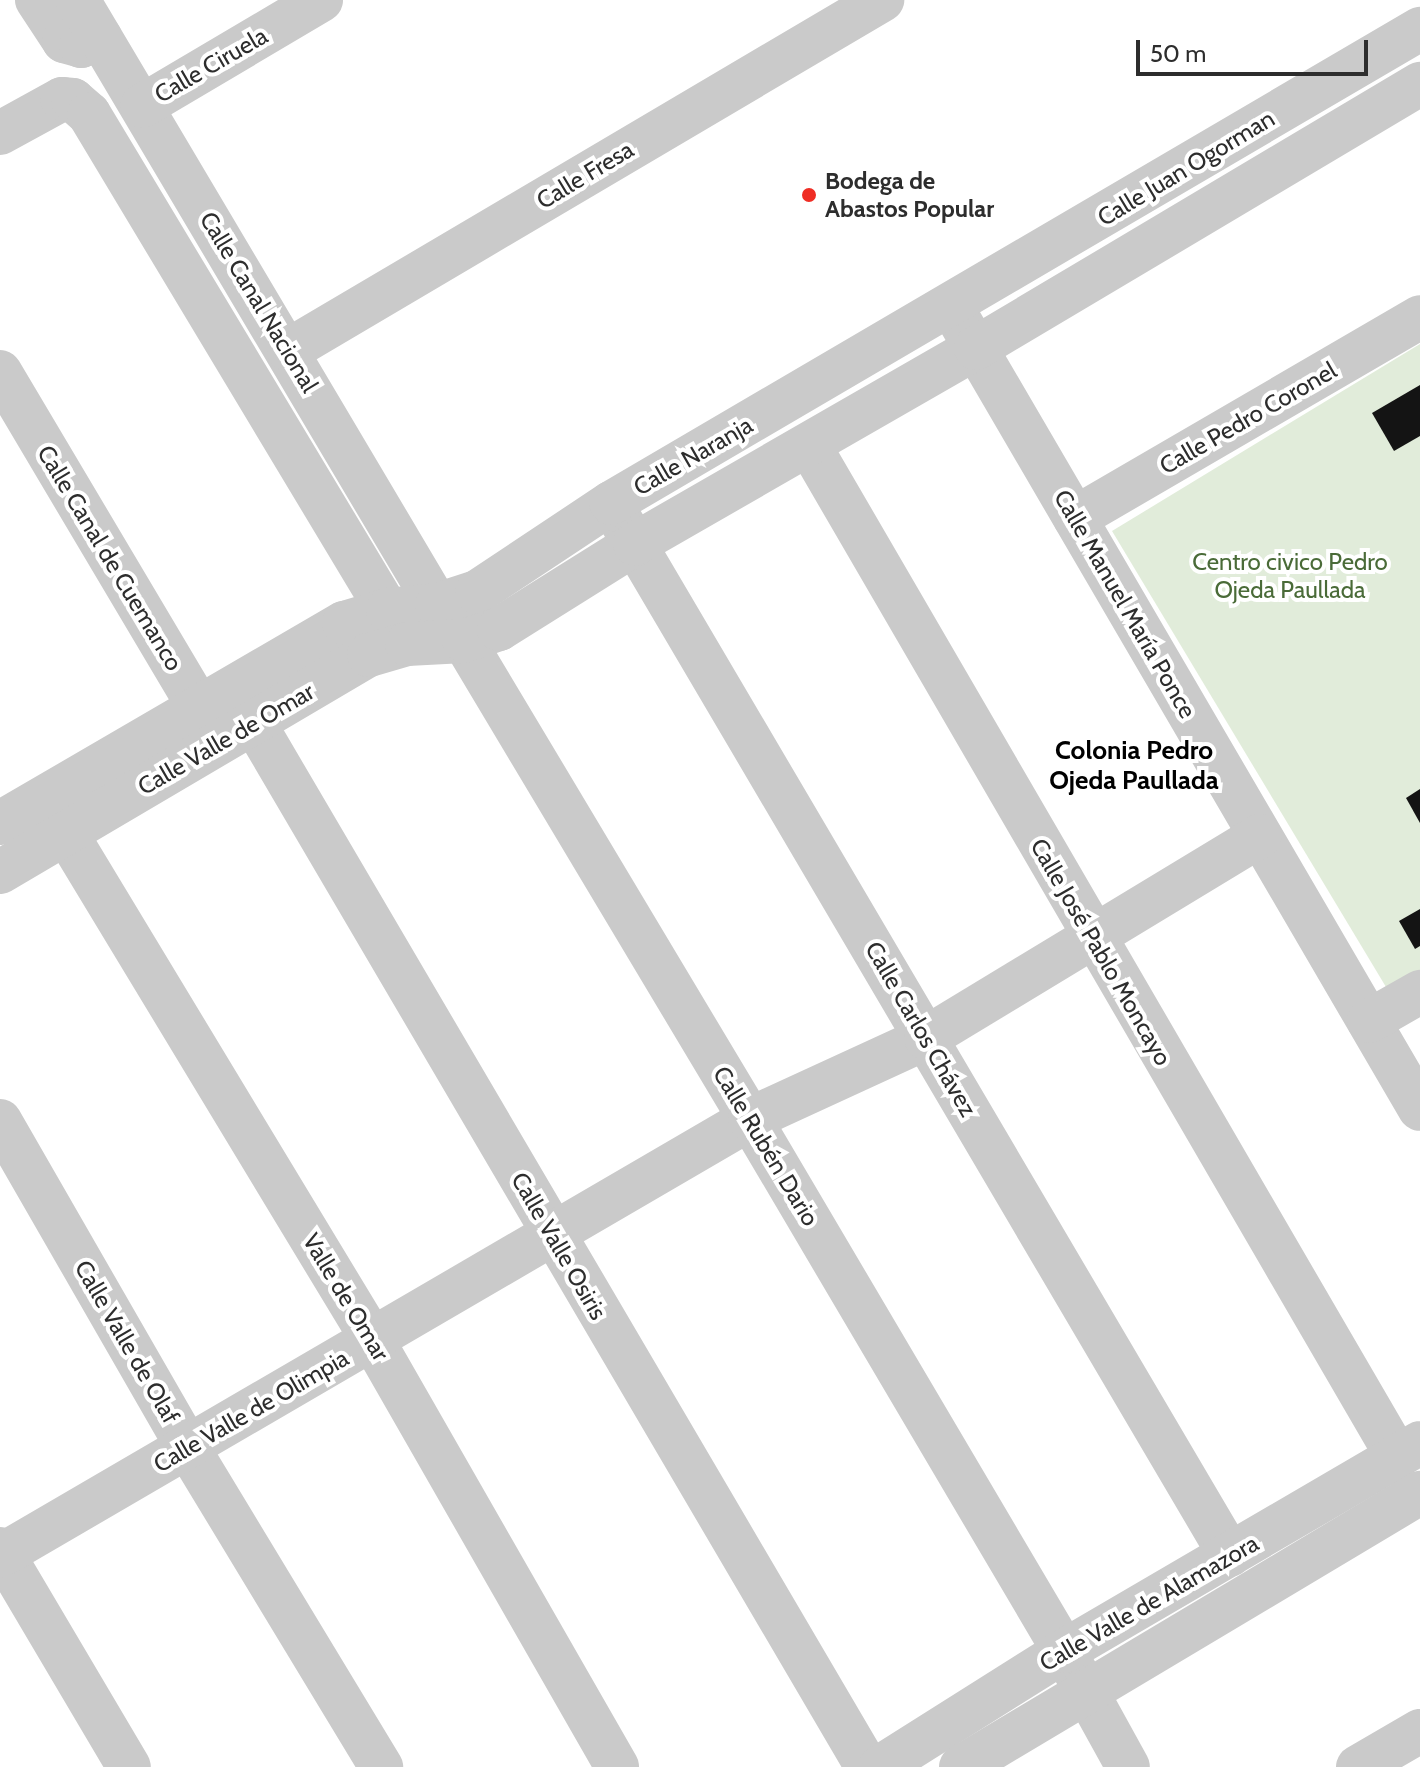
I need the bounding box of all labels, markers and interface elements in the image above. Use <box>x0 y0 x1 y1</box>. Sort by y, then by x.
street label: Calle Ciruela <box>149 21 273 109</box>
scale bar <box>1140 24 1372 74</box>
text: 50 m <box>1150 39 1206 68</box>
street label: Calle Juan Ogorman <box>1092 104 1280 232</box>
street label: Calle Fresa <box>531 135 639 215</box>
place label: Bodega de Abastos Popular <box>825 167 994 223</box>
marker: Bodega de Abastos Popular <box>800 186 818 204</box>
street label: Calle Canal Nacional <box>194 207 324 397</box>
street label: Calle Pedro Coronel <box>1154 356 1342 480</box>
street label: Calle Naranja <box>628 410 758 502</box>
street label: Calle Canal de Cuemanco <box>31 440 189 676</box>
street label: Calle Manuel María Ponce <box>1048 485 1202 723</box>
park label: Centro civico Pedro Ojeda Paullada <box>1192 548 1388 604</box>
street label: Calle Valle de Omar <box>133 677 319 801</box>
district label: Colonia Pedro Ojeda Paullada <box>1049 735 1219 796</box>
street label: Calle José Pablo Moncayo <box>1024 834 1178 1070</box>
street label: Calle Carlos Chávez <box>859 936 983 1122</box>
street label: Calle Rubén Dario <box>707 1061 825 1231</box>
street label: Calle Valle Osiris <box>505 1167 613 1325</box>
street label: Valle de Omar <box>297 1228 395 1366</box>
street label: Calle Valle de Olaf <box>69 1255 185 1429</box>
street label: Calle Valle de Olimpia <box>148 1343 354 1479</box>
street label: Calle Valle de Alamazora <box>1034 1529 1264 1677</box>

